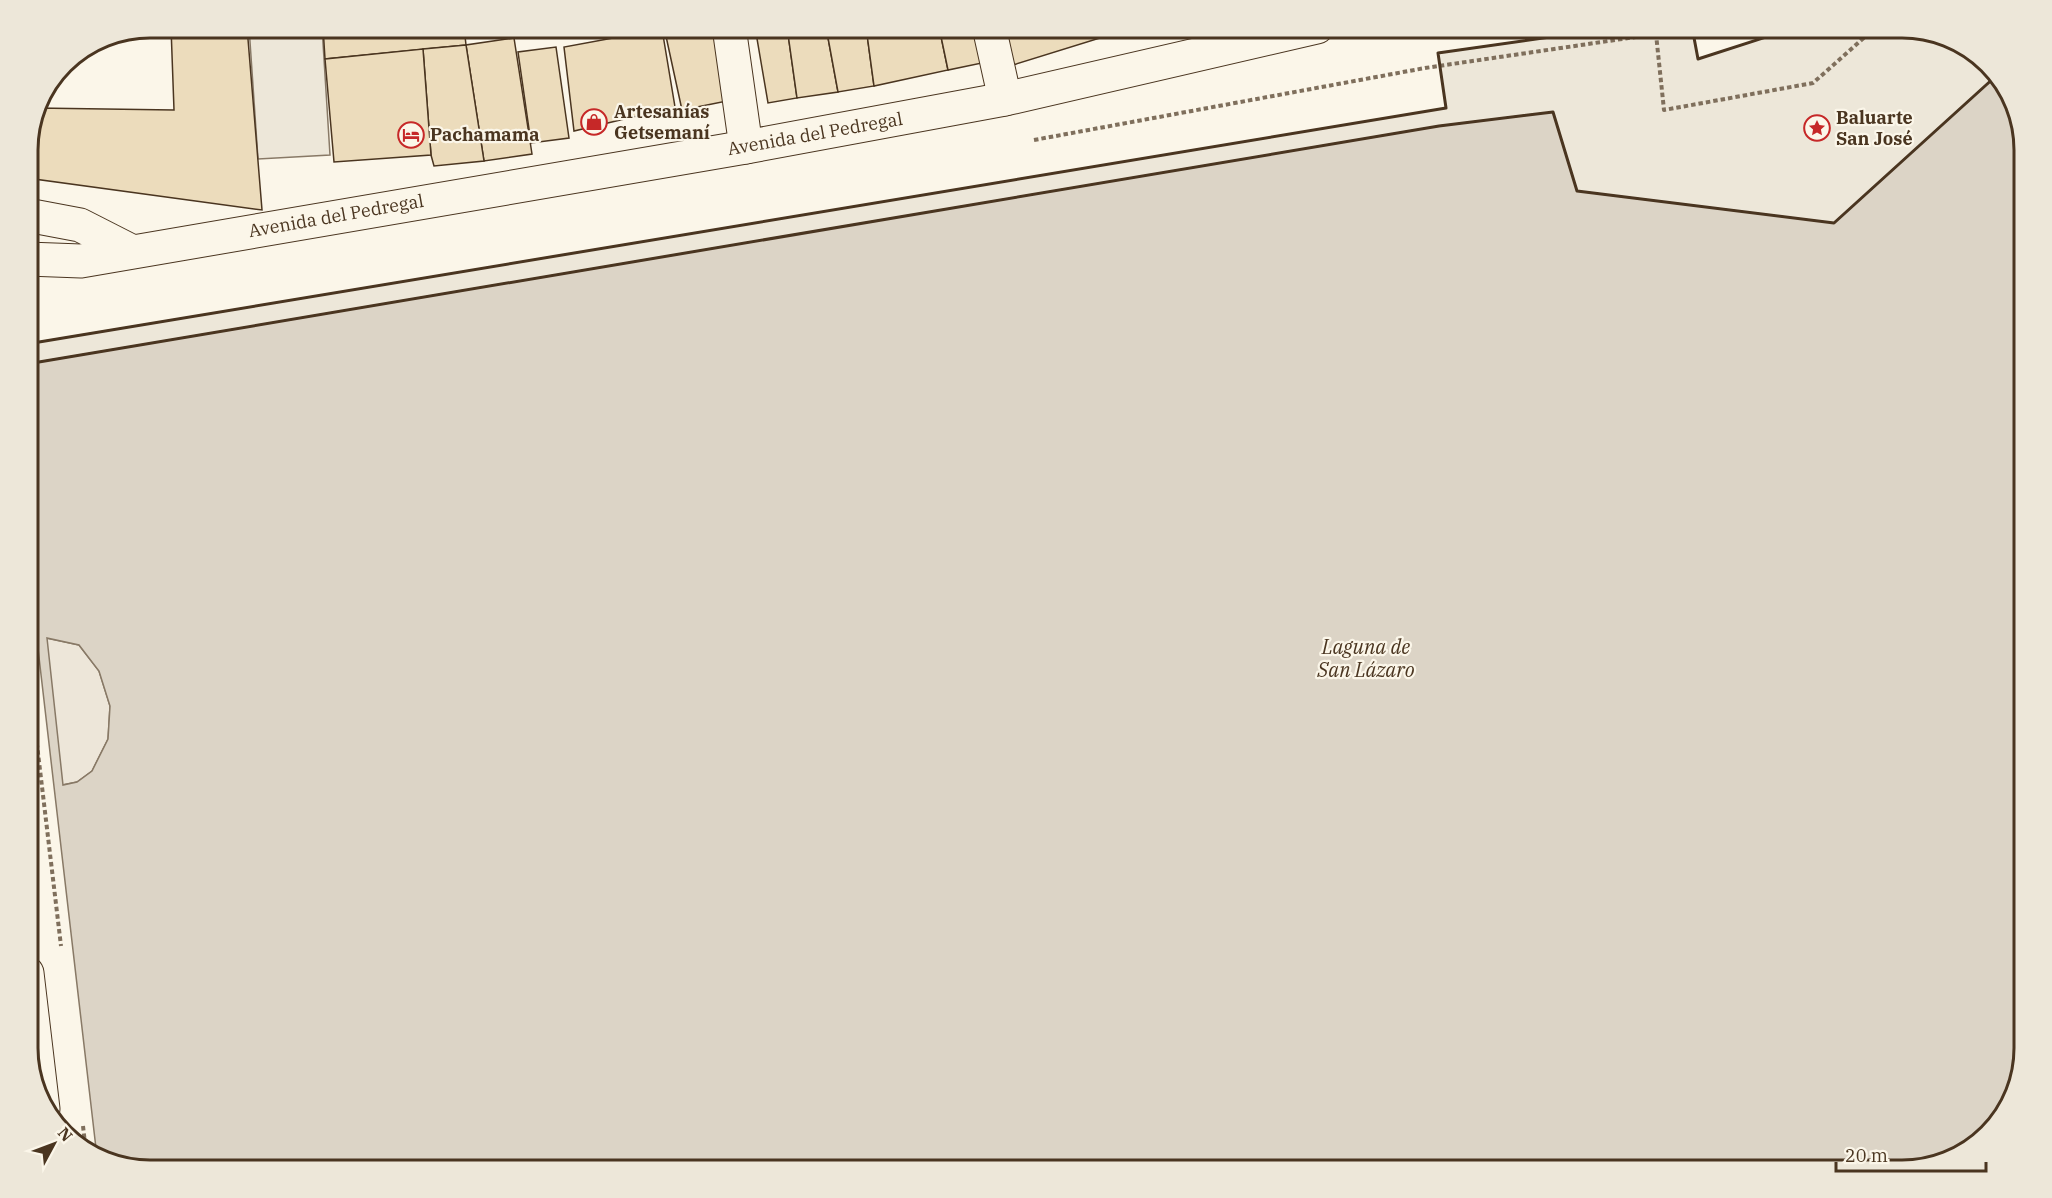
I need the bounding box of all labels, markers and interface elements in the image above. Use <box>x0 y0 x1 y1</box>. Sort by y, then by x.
place label: Artesanías Getsemaní <box>614 100 710 144</box>
place label: Baluarte San José <box>1836 106 1913 150</box>
shop icon: Artesanías Getsemaní <box>579 107 609 137</box>
street label: Avenida del Pedregal <box>726 107 904 160</box>
place icon: Baluarte San José <box>1802 113 1832 143</box>
hotel icon: Pachamama <box>396 120 426 150</box>
place label: Pachamama <box>430 123 539 146</box>
street label: Avenida del Pedregal <box>247 189 425 242</box>
water label: Laguna de San Lázaro <box>1316 633 1415 683</box>
north arrow <box>24 1114 84 1174</box>
text: N <box>54 1123 77 1145</box>
scale bar <box>1836 1135 1986 1173</box>
text: 20 m <box>1845 1144 1888 1167</box>

